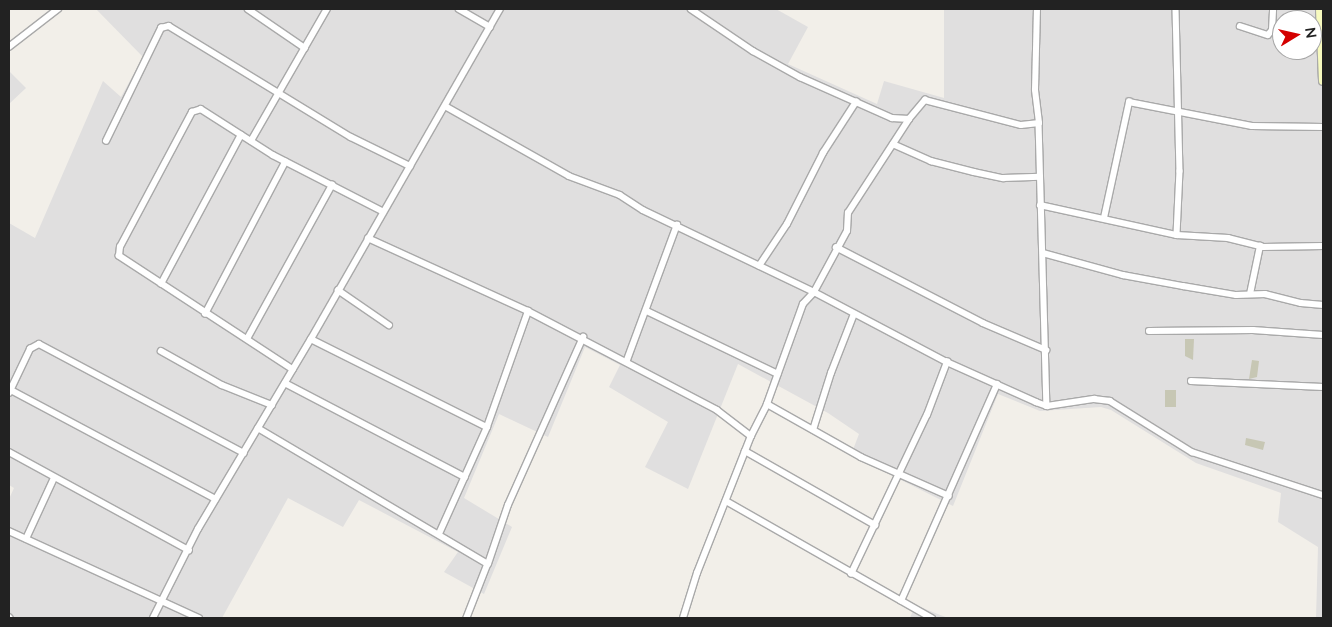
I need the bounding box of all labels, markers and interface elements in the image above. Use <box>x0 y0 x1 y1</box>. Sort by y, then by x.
north arrow <box>1272 10 1322 60</box>
text: N <box>1302 26 1321 39</box>

